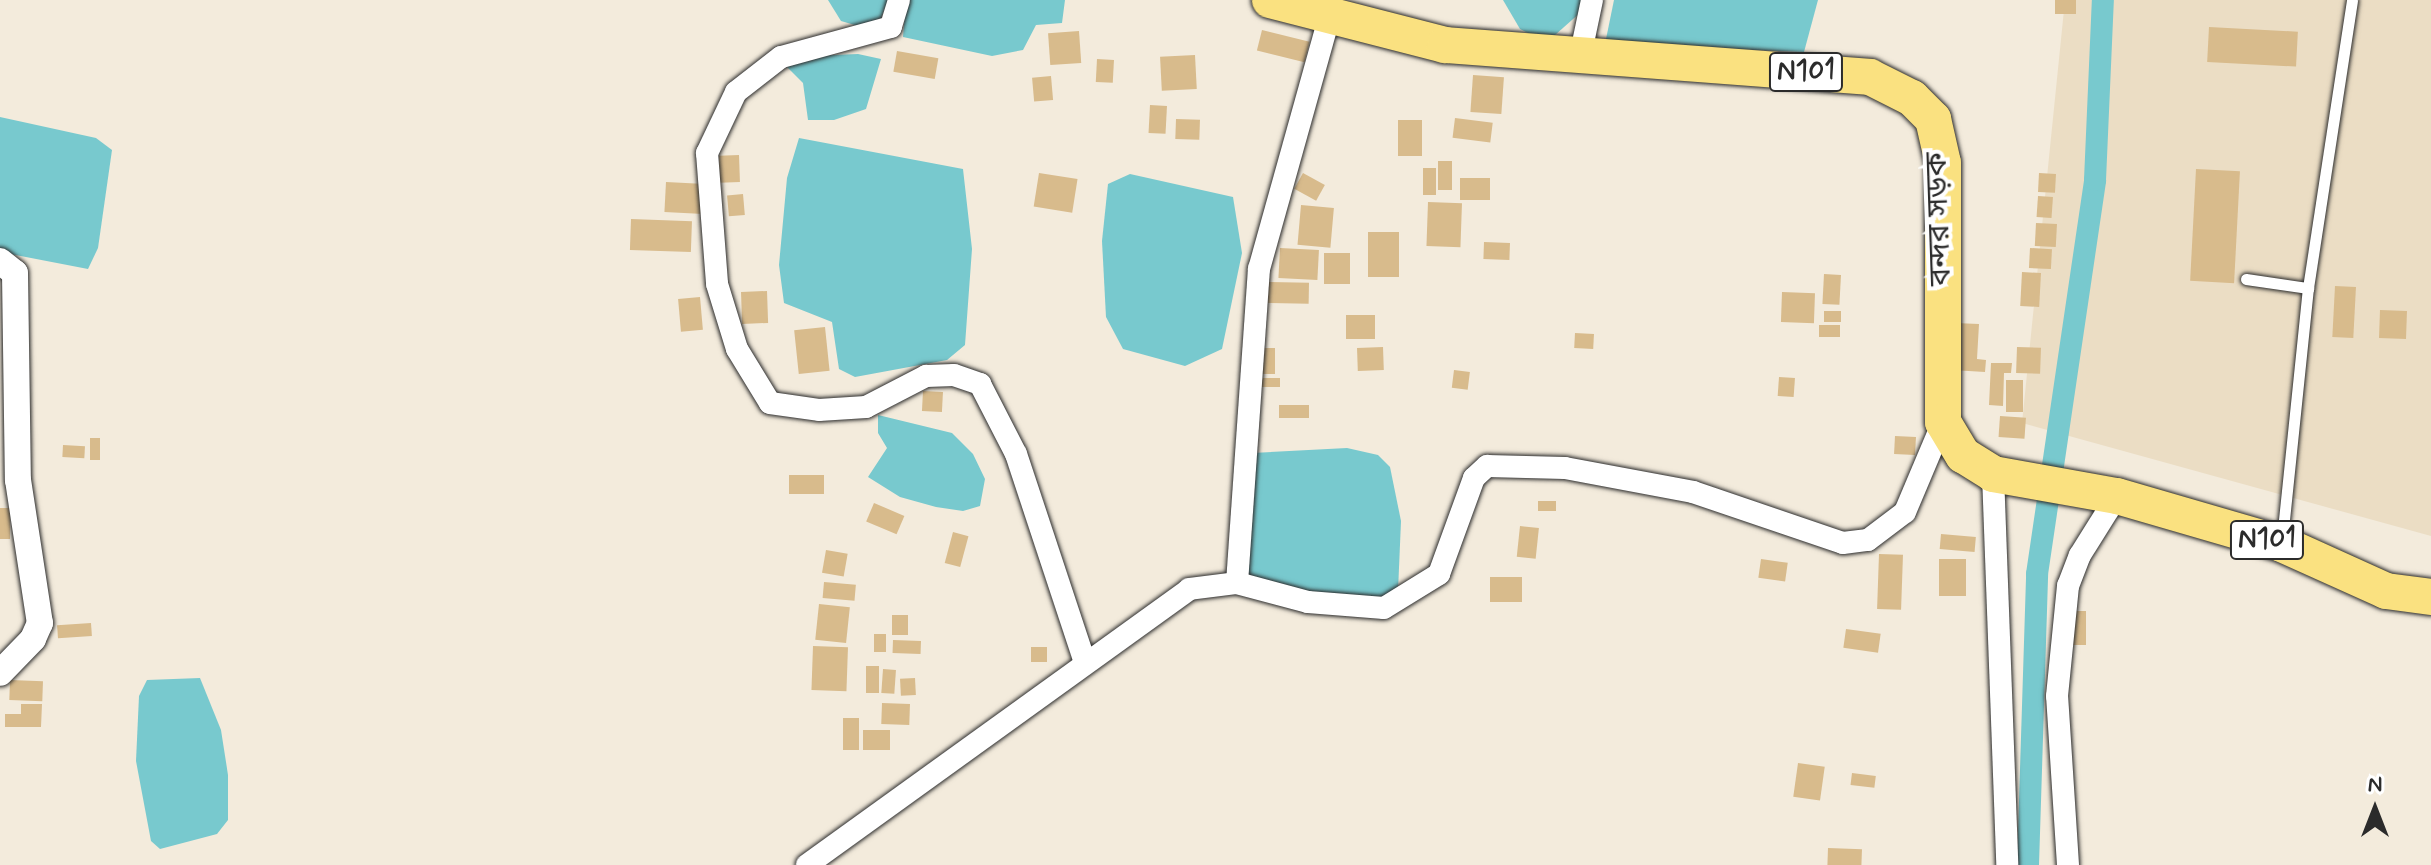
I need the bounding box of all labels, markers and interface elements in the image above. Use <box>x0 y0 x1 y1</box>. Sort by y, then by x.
road number: N101 <box>1768 48 1844 96</box>
street label: বন্দর সড়ক <box>1920 152 1960 286</box>
road number: N101 <box>2229 516 2305 564</box>
north arrow <box>2335 769 2415 849</box>
text: N <box>2368 771 2382 799</box>

